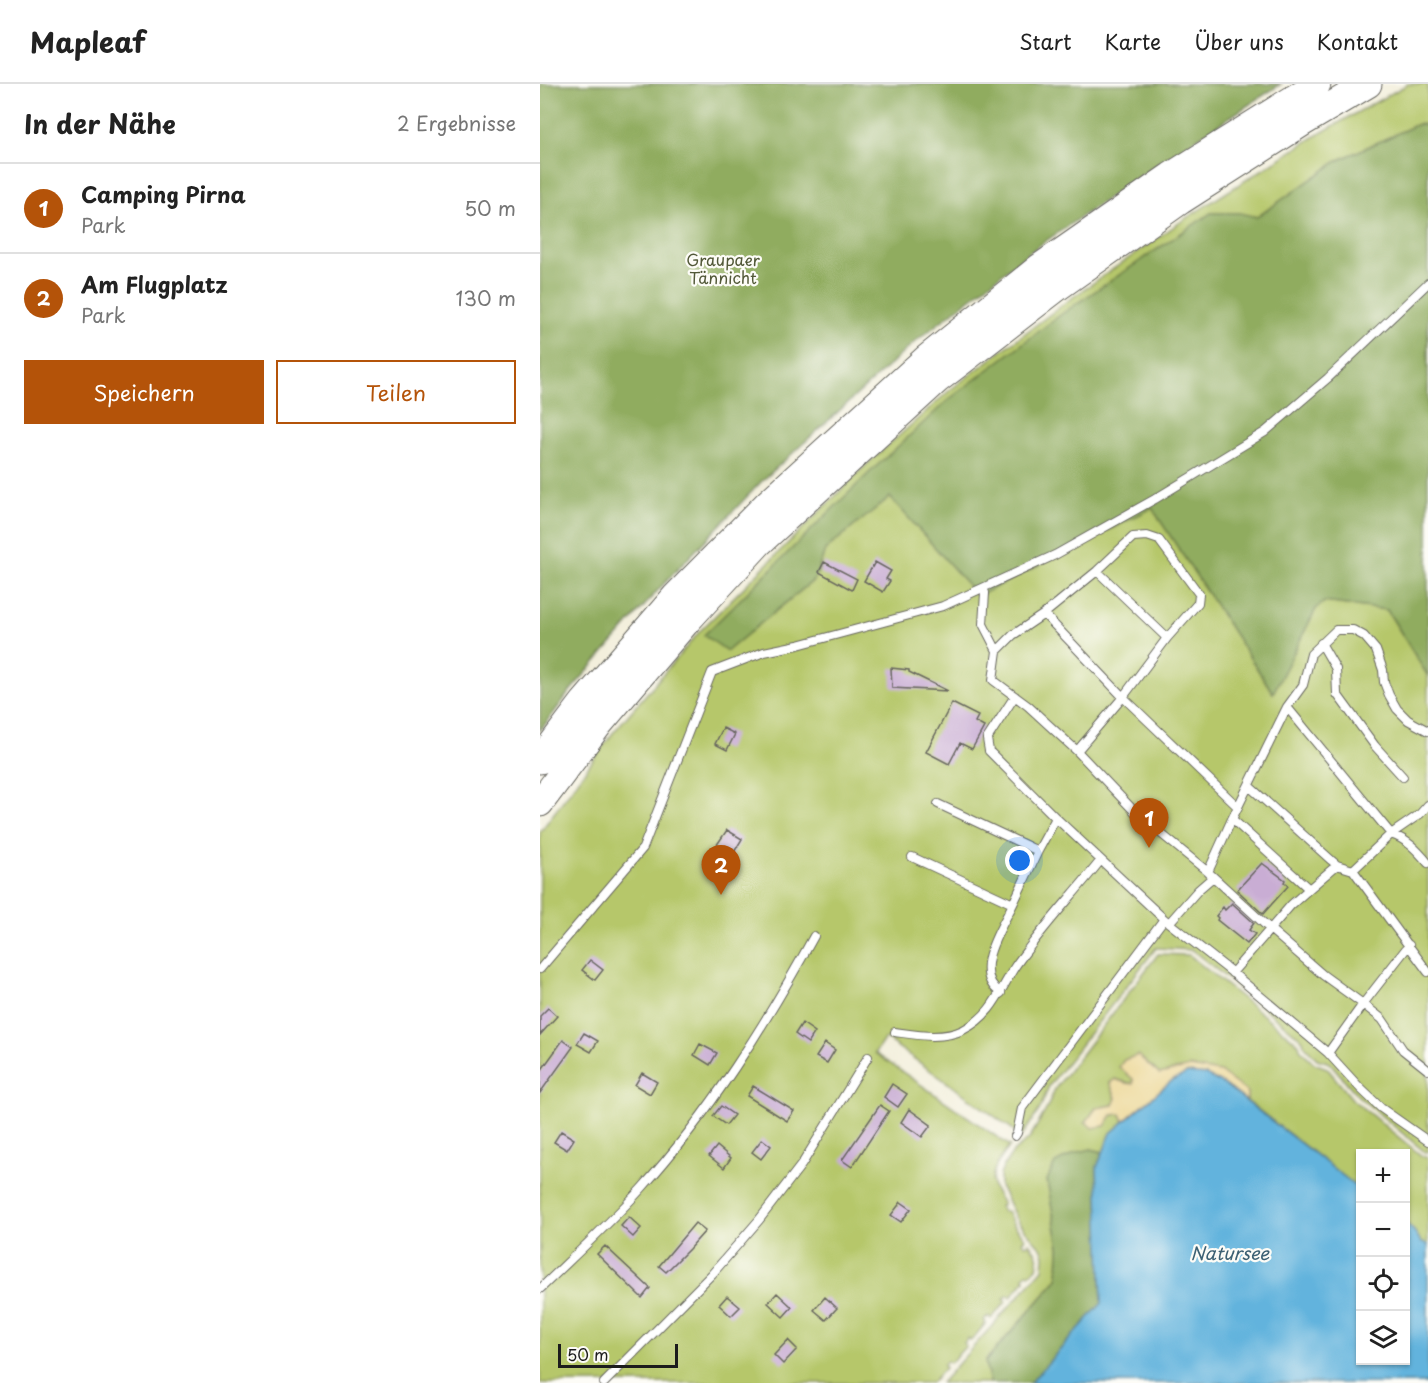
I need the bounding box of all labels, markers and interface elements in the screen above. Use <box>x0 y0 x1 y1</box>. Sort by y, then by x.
text: Mapleaf <box>30 20 146 63</box>
text: Start <box>1019 25 1071 57</box>
text: Karte <box>1104 25 1161 57</box>
text: Über uns <box>1194 25 1284 57</box>
text: Kontakt <box>1317 25 1398 57</box>
text: In der Nähe <box>24 104 176 143</box>
text: 2 Ergebnisse <box>397 108 516 138</box>
text: Camping Pirna <box>81 177 246 210</box>
text: 1 <box>39 193 48 223</box>
text: 50 m <box>464 193 516 223</box>
text: Park <box>81 210 126 240</box>
park label: Graupaer Tännicht <box>686 247 760 289</box>
text: Am Flugplatz <box>81 267 228 300</box>
text: 2 <box>36 283 51 313</box>
text: 130 m <box>456 283 516 313</box>
text: Park <box>81 300 126 330</box>
button: Speichern <box>24 360 264 424</box>
button: Teilen <box>276 360 516 424</box>
pin: 1 <box>1130 798 1168 848</box>
pin: 2 <box>702 846 741 895</box>
your location <box>1005 846 1034 875</box>
map controls <box>1356 1149 1410 1365</box>
button: + <box>1356 1149 1410 1203</box>
button: − <box>1356 1203 1410 1257</box>
water label: Natursee <box>1191 1239 1270 1266</box>
button: locate <box>1356 1257 1410 1311</box>
button: layers <box>1356 1311 1410 1365</box>
scale bar <box>558 1341 678 1368</box>
text: 50 m <box>567 1342 608 1366</box>

